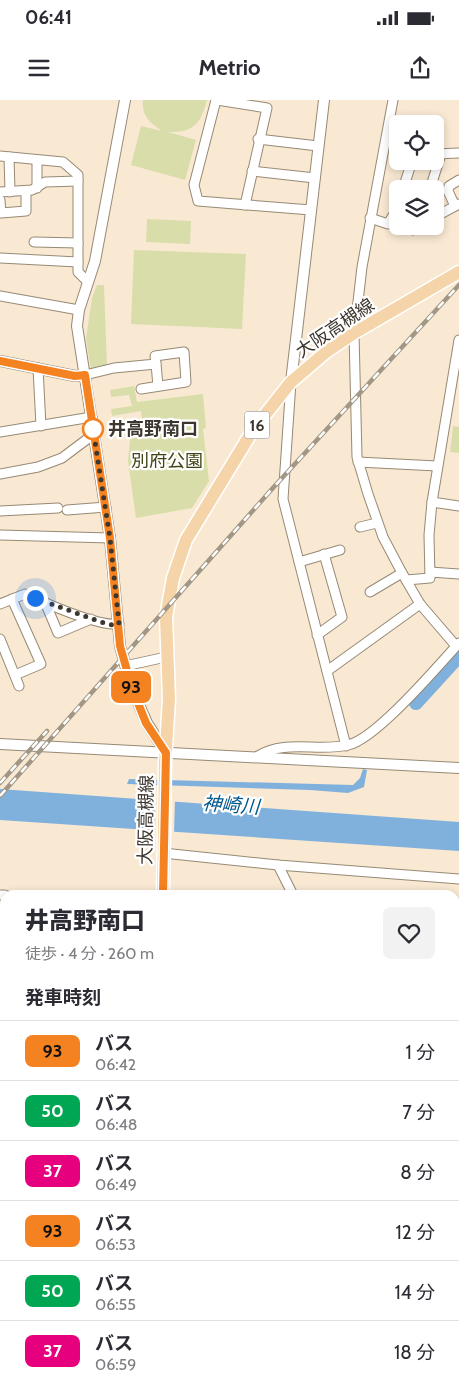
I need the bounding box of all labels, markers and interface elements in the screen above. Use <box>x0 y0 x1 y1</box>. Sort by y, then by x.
text: 06:41 <box>25 6 72 29</box>
icon: menu <box>25 54 53 82</box>
text: Metrio <box>198 54 261 81</box>
icon: share <box>406 54 434 82</box>
map controls <box>389 115 444 235</box>
button: locate <box>389 115 444 170</box>
button: layers <box>389 180 444 235</box>
street label: 大阪高槻線 <box>292 294 378 362</box>
road number: 16 <box>244 412 270 438</box>
marker: 井高野南口 <box>82 418 104 440</box>
place label: 井高野南口 <box>108 418 198 440</box>
park label: 別府公園 <box>131 450 203 472</box>
your location <box>23 586 48 611</box>
line badge: 93 <box>108 671 154 703</box>
text: 93 <box>121 676 141 698</box>
street label: 大阪高槻線 <box>134 775 158 865</box>
water label: 神崎川 <box>202 792 262 819</box>
text: 井高野南口 <box>25 906 145 935</box>
button: heart <box>383 907 435 959</box>
text: 徒歩 · 4 分 · 260 m <box>25 944 154 963</box>
text: 発車時刻 <box>25 986 101 1009</box>
text: バス <box>95 1032 133 1055</box>
text: 93 <box>43 1040 62 1062</box>
text: 1 分 <box>406 1041 435 1064</box>
text: 06:42 <box>95 1055 136 1074</box>
text: バス <box>95 1092 133 1115</box>
text: 50 <box>41 1100 64 1122</box>
text: 7 分 <box>402 1101 435 1124</box>
text: 06:48 <box>95 1115 138 1134</box>
text: バス <box>95 1152 133 1175</box>
text: 37 <box>43 1160 62 1182</box>
text: 8 分 <box>400 1161 435 1184</box>
text: 06:49 <box>95 1175 137 1194</box>
text: バス <box>95 1212 133 1235</box>
text: 93 <box>43 1220 62 1242</box>
text: 12 分 <box>396 1221 435 1244</box>
text: 06:53 <box>95 1235 136 1254</box>
text: バス <box>95 1272 133 1295</box>
text: 50 <box>41 1280 64 1302</box>
text: 14 分 <box>395 1281 435 1304</box>
text: 06:55 <box>95 1295 136 1314</box>
text: バス <box>95 1332 133 1355</box>
text: 37 <box>43 1340 62 1362</box>
text: 18 分 <box>394 1341 435 1364</box>
text: 06:59 <box>95 1355 136 1374</box>

